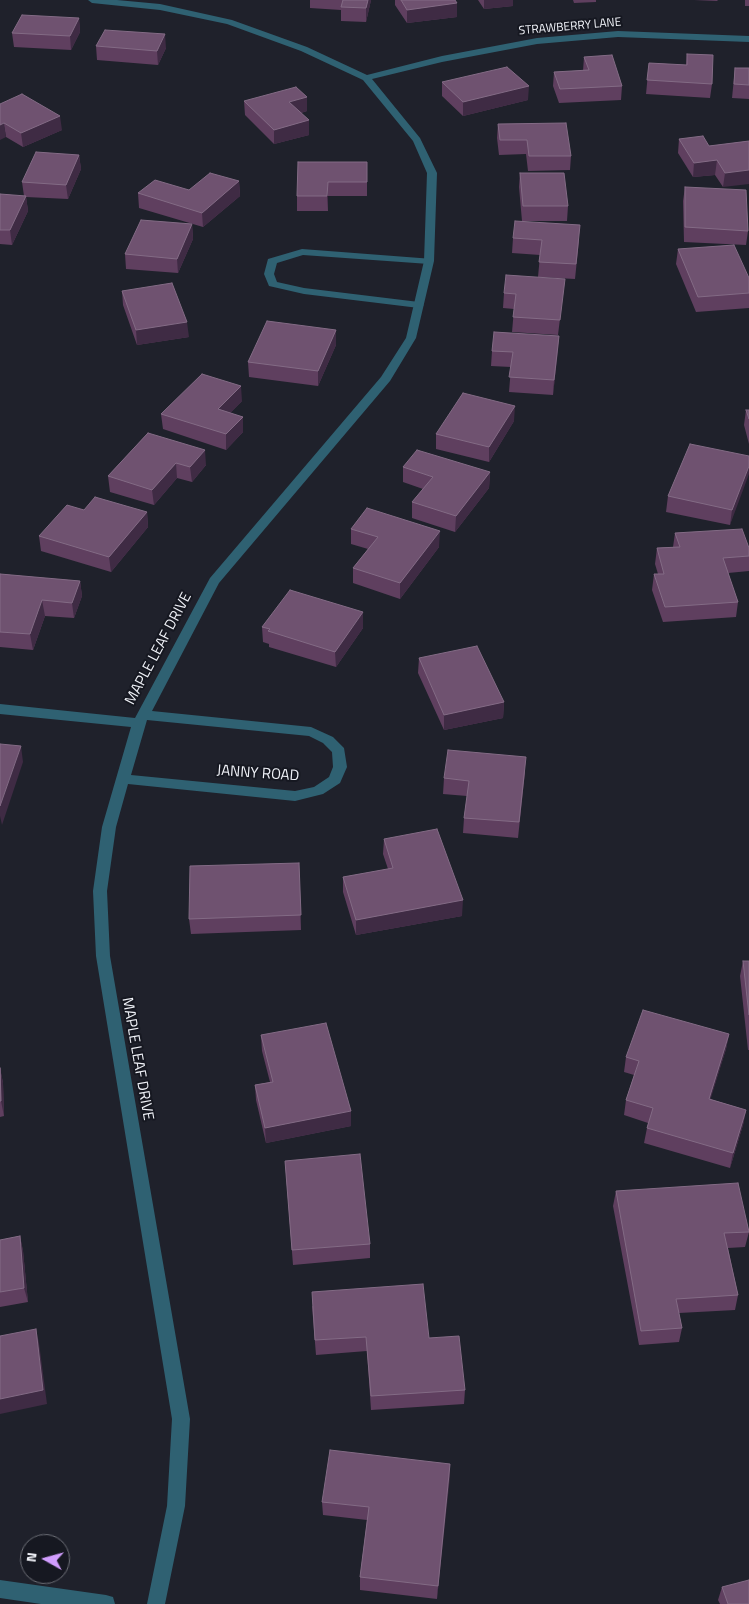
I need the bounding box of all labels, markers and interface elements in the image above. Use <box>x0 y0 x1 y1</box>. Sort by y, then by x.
street label: STRAWBERRY LANE <box>518 15 622 39</box>
street label: MAPLE LEAF DRIVE <box>122 590 196 708</box>
street label: JANNY ROAD <box>216 762 300 786</box>
street label: MAPLE LEAF DRIVE <box>117 996 157 1122</box>
north arrow <box>20 1534 70 1584</box>
text: N <box>20 1551 42 1563</box>

